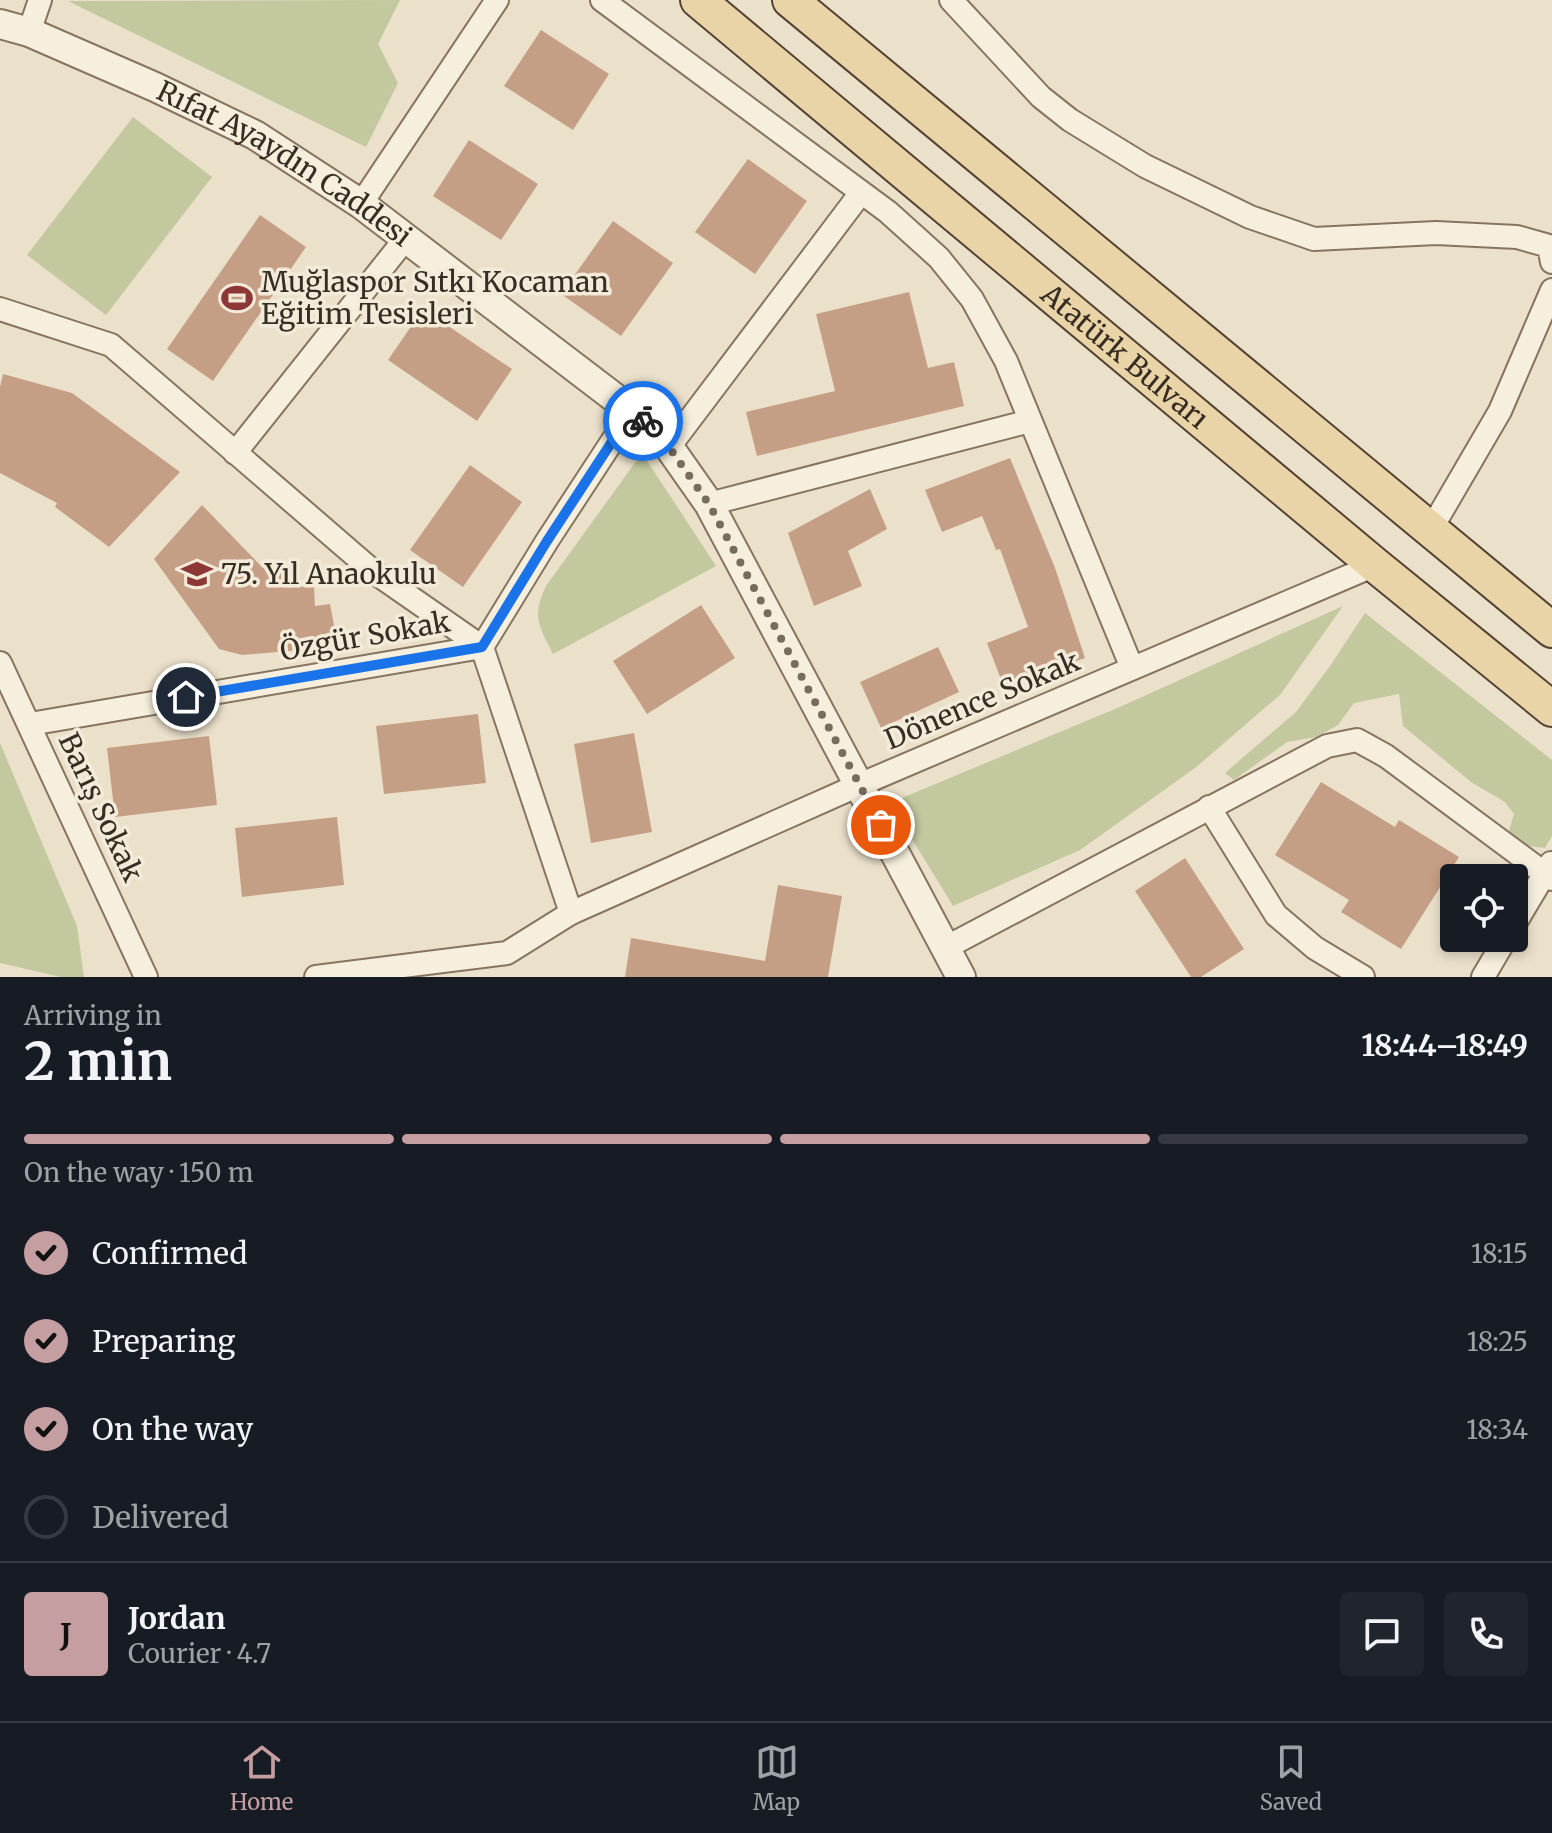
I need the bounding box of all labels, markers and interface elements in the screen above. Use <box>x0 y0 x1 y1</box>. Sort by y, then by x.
street label: Rıfat Ayaydın Caddesi <box>151 73 419 254</box>
place label: Muğlaspor Sıtkı Kocaman Eğitim Tesisleri <box>261 264 609 332</box>
street label: Atatürk Bulvarı <box>1033 276 1216 436</box>
sports icon: Muğlaspor Sıtkı Kocaman Eğitim Tesisleri <box>220 281 254 315</box>
courier <box>603 381 683 461</box>
icon: bike <box>621 399 665 443</box>
place label: 75. Yıl Anaokulu <box>221 556 437 592</box>
school or university icon: 75. Yıl Anaokulu <box>180 557 214 591</box>
street label: Özgür Sokak <box>277 603 453 669</box>
street label: Dönence Sokak <box>879 643 1085 757</box>
pin <box>152 663 220 731</box>
icon: home <box>164 675 208 719</box>
street label: Barış Sokak <box>51 727 151 887</box>
pin <box>847 791 915 859</box>
icon: bag <box>859 803 903 847</box>
map controls <box>1440 864 1528 952</box>
button: locate <box>1440 864 1528 952</box>
text: Arriving in <box>24 999 162 1032</box>
text: 18:44–18:49 <box>1361 1026 1528 1064</box>
text: 2 min <box>24 1029 172 1094</box>
text: On the way · 150 m <box>24 1156 253 1189</box>
icon: check <box>24 1231 68 1275</box>
text: Confirmed <box>92 1234 247 1272</box>
text: 18:15 <box>1471 1237 1528 1270</box>
icon: check <box>24 1319 68 1363</box>
text: Preparing <box>92 1322 235 1360</box>
text: 18:25 <box>1467 1325 1528 1358</box>
icon: check <box>24 1407 68 1451</box>
text: On the way <box>92 1410 253 1448</box>
text: 18:34 <box>1466 1413 1528 1446</box>
text: Delivered <box>92 1498 229 1536</box>
button: chat <box>1340 1592 1424 1676</box>
button: phone <box>1444 1592 1528 1676</box>
text: Jordan <box>128 1599 226 1637</box>
text: J <box>60 1615 72 1653</box>
text: Courier · 4.7 <box>128 1637 271 1670</box>
tab: Home <box>230 1740 293 1816</box>
tab: Map <box>753 1740 800 1816</box>
tab: Saved <box>1260 1740 1322 1816</box>

